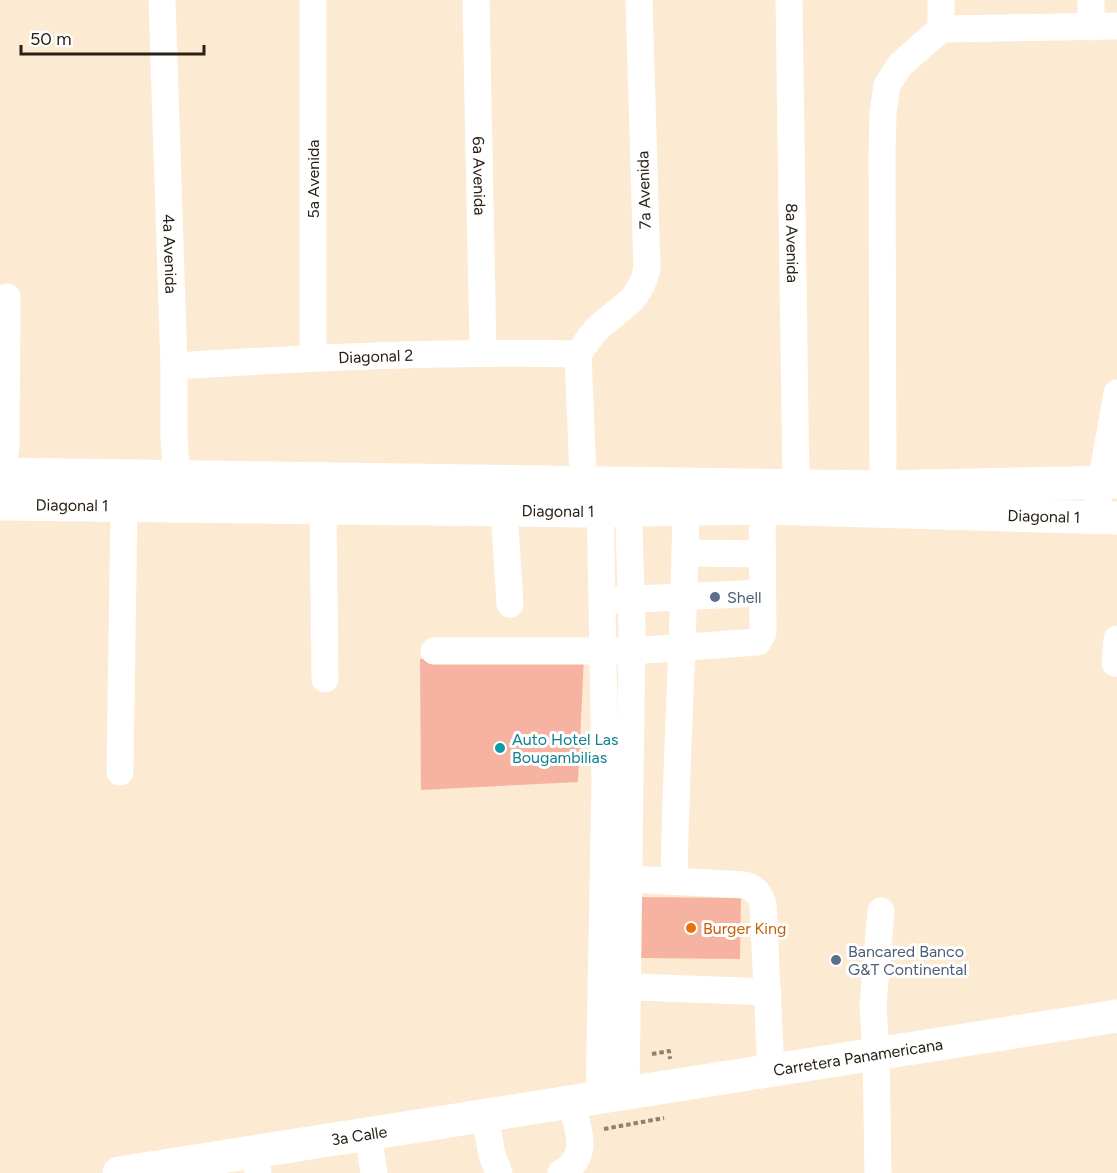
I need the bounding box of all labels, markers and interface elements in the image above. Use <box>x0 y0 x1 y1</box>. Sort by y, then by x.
scale bar <box>21 18 204 56</box>
text: 50 m <box>30 28 72 50</box>
street label: 6a Avenida <box>469 136 490 216</box>
street label: 5a Avenida <box>304 139 323 219</box>
street label: 7a Avenida <box>633 150 655 230</box>
street label: 8a Avenida <box>782 203 803 283</box>
street label: 4a Avenida <box>160 214 181 294</box>
street label: Diagonal 2 <box>338 345 414 367</box>
street label: Diagonal 1 <box>35 495 109 515</box>
street label: Diagonal 1 <box>521 501 595 521</box>
street label: Diagonal 1 <box>1007 505 1080 526</box>
place label: Shell <box>727 588 762 607</box>
marker: Shell <box>708 590 722 604</box>
place label: Auto Hotel Las Bougambilias <box>512 730 618 767</box>
marker: Auto Hotel Las Bougambilias <box>493 741 507 755</box>
place label: Burger King <box>703 919 786 938</box>
marker: Burger King <box>684 921 698 935</box>
place label: Bancared Banco G&T Continental <box>848 942 967 979</box>
marker: Bancared Banco G&T Continental <box>829 953 843 967</box>
street label: Carretera Panamericana <box>772 1034 944 1079</box>
street label: 3a Calle <box>330 1121 389 1149</box>

